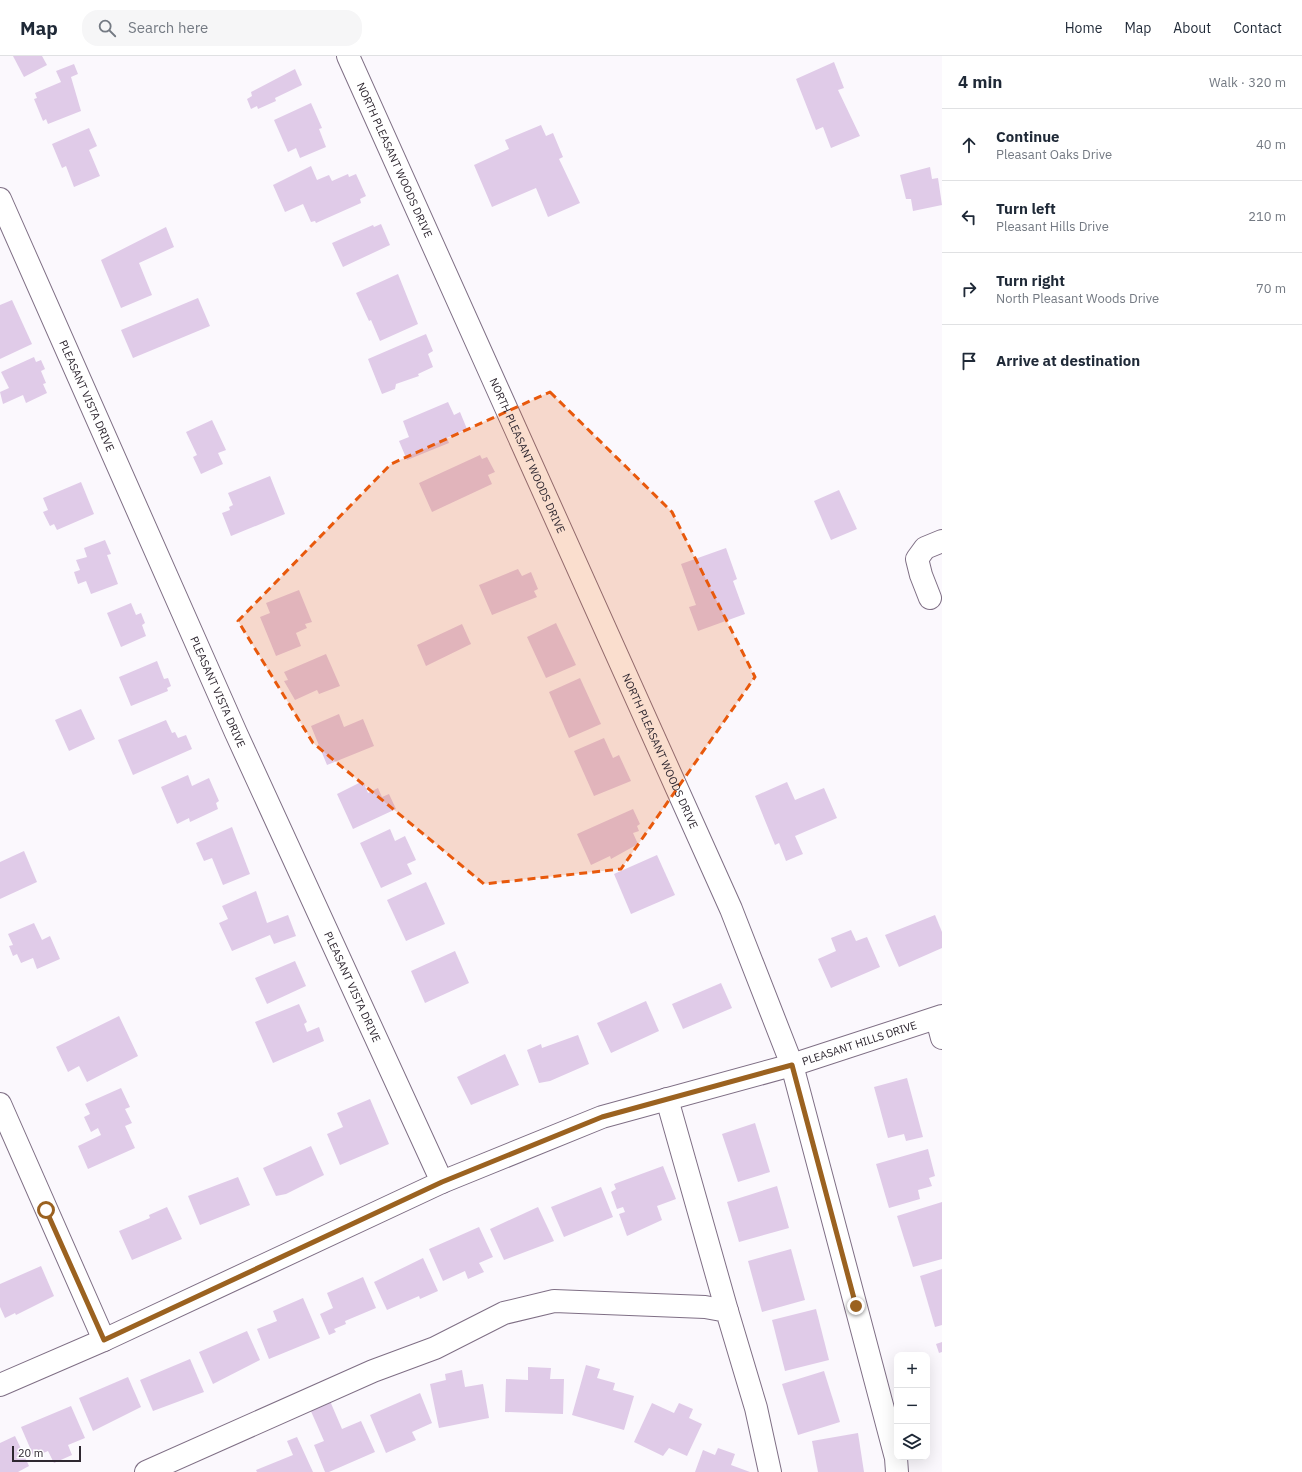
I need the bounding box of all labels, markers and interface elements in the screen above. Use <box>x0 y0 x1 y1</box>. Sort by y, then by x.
search box <box>82 10 362 46</box>
text: Map <box>20 16 58 40</box>
icon: search <box>96 17 118 39</box>
text: Search here <box>128 18 208 37</box>
text: Home <box>1065 19 1102 37</box>
text: Map <box>1124 19 1151 37</box>
text: About <box>1173 19 1211 37</box>
text: Contact <box>1233 19 1282 37</box>
text: 4 min <box>958 71 1002 93</box>
text: Walk · 320 m <box>1209 74 1286 91</box>
street label: NORTH PLEASANT WOODS DRIVE <box>354 80 436 240</box>
text: Continue <box>996 127 1060 146</box>
icon: ahead <box>958 134 980 156</box>
text: 40 m <box>1256 136 1286 153</box>
text: Pleasant Oaks Drive <box>996 146 1112 163</box>
text: Turn left <box>996 199 1056 218</box>
icon: left <box>958 206 980 228</box>
text: 210 m <box>1248 208 1286 225</box>
text: Pleasant Hills Drive <box>996 218 1109 235</box>
text: Turn right <box>996 271 1065 290</box>
icon: right <box>958 278 980 300</box>
text: 70 m <box>1256 280 1286 297</box>
text: North Pleasant Woods Drive <box>996 290 1159 307</box>
street label: PLEASANT VISTA DRIVE <box>56 338 118 454</box>
icon: arrive <box>958 350 980 372</box>
text: Arrive at destination <box>996 351 1140 370</box>
street label: NORTH PLEASANT WOODS DRIVE <box>486 376 568 535</box>
street label: PLEASANT VISTA DRIVE <box>187 634 249 750</box>
street label: NORTH PLEASANT WOODS DRIVE <box>619 671 701 831</box>
street label: PLEASANT VISTA DRIVE <box>321 929 384 1044</box>
street label: PLEASANT HILLS DRIVE <box>800 1018 919 1068</box>
route start <box>37 1201 55 1219</box>
route end <box>847 1297 865 1315</box>
map controls <box>894 1352 930 1460</box>
button: + <box>894 1352 930 1388</box>
button: − <box>894 1388 930 1424</box>
button: layers <box>894 1424 930 1460</box>
scale bar <box>12 1444 81 1463</box>
text: 20 m <box>18 1446 43 1460</box>

